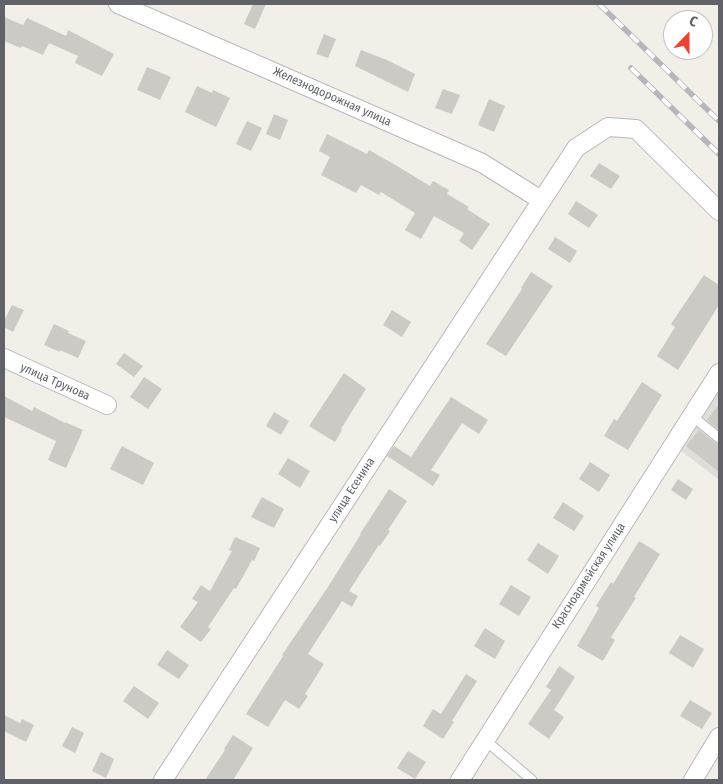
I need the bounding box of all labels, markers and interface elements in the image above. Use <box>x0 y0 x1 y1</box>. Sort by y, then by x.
north arrow <box>663 10 713 60</box>
text: С <box>687 12 700 31</box>
street label: Железнодорожная улица <box>271 64 393 130</box>
street label: улица Трунова <box>18 360 92 404</box>
street label: улица Есенина <box>326 455 378 525</box>
street label: Красноармейская улица <box>549 520 629 632</box>

